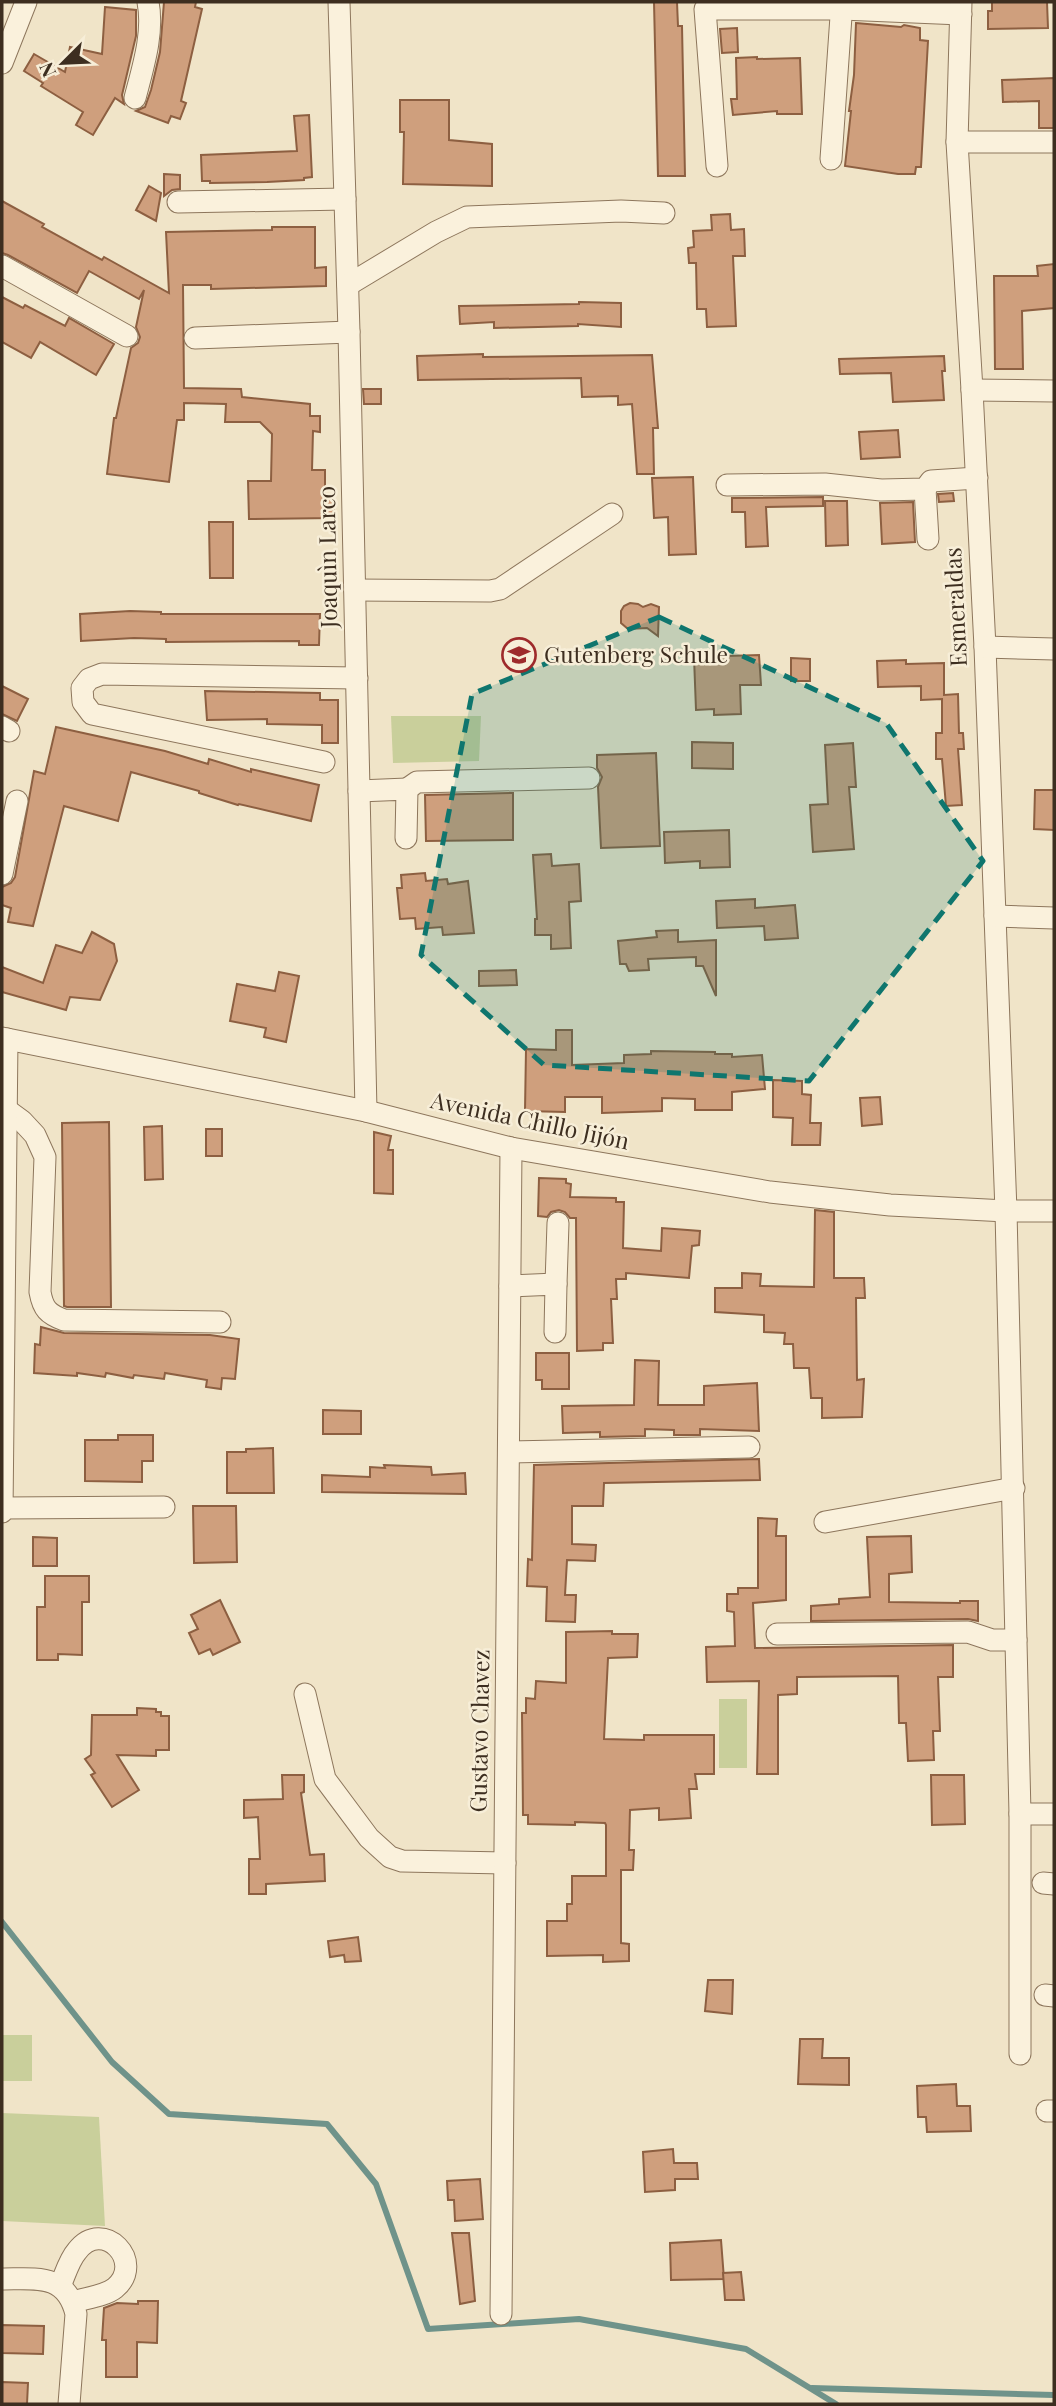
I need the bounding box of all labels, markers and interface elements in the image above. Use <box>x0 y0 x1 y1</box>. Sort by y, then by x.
north arrow <box>28 28 98 98</box>
text: N <box>32 59 61 82</box>
street label: Joaquìn Larco <box>310 486 343 629</box>
street label: Esmeraldas <box>936 547 973 668</box>
school or university icon: Gutenberg Schule <box>500 636 538 674</box>
place label: Gutenberg Schule <box>544 638 728 669</box>
street label: Avenida Chillo Jijón <box>427 1083 633 1156</box>
street label: Gustavo Chavez <box>462 1649 495 1813</box>

